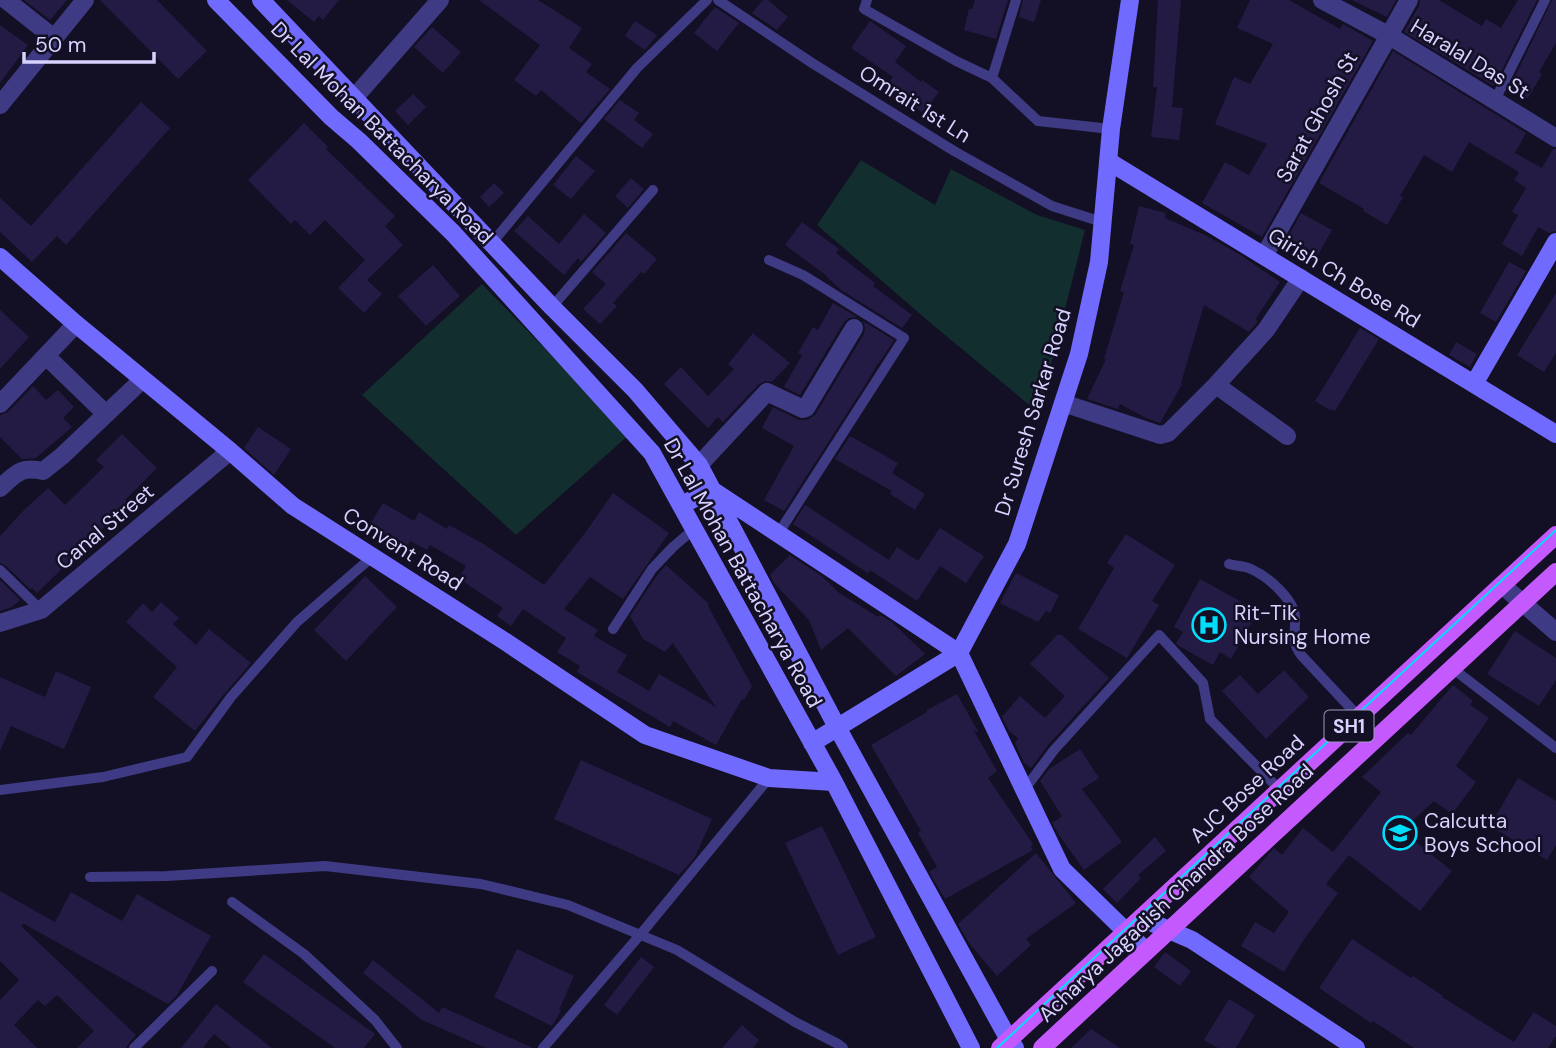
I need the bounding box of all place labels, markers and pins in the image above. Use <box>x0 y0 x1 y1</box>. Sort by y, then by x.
place label: Rit-Tik Nursing Home <box>1234 599 1371 651</box>
hospital icon: Rit-Tik Nursing Home <box>1190 606 1228 644</box>
place label: Calcutta Boys School <box>1424 807 1541 859</box>
school or university icon: Calcutta Boys School <box>1381 814 1419 852</box>

